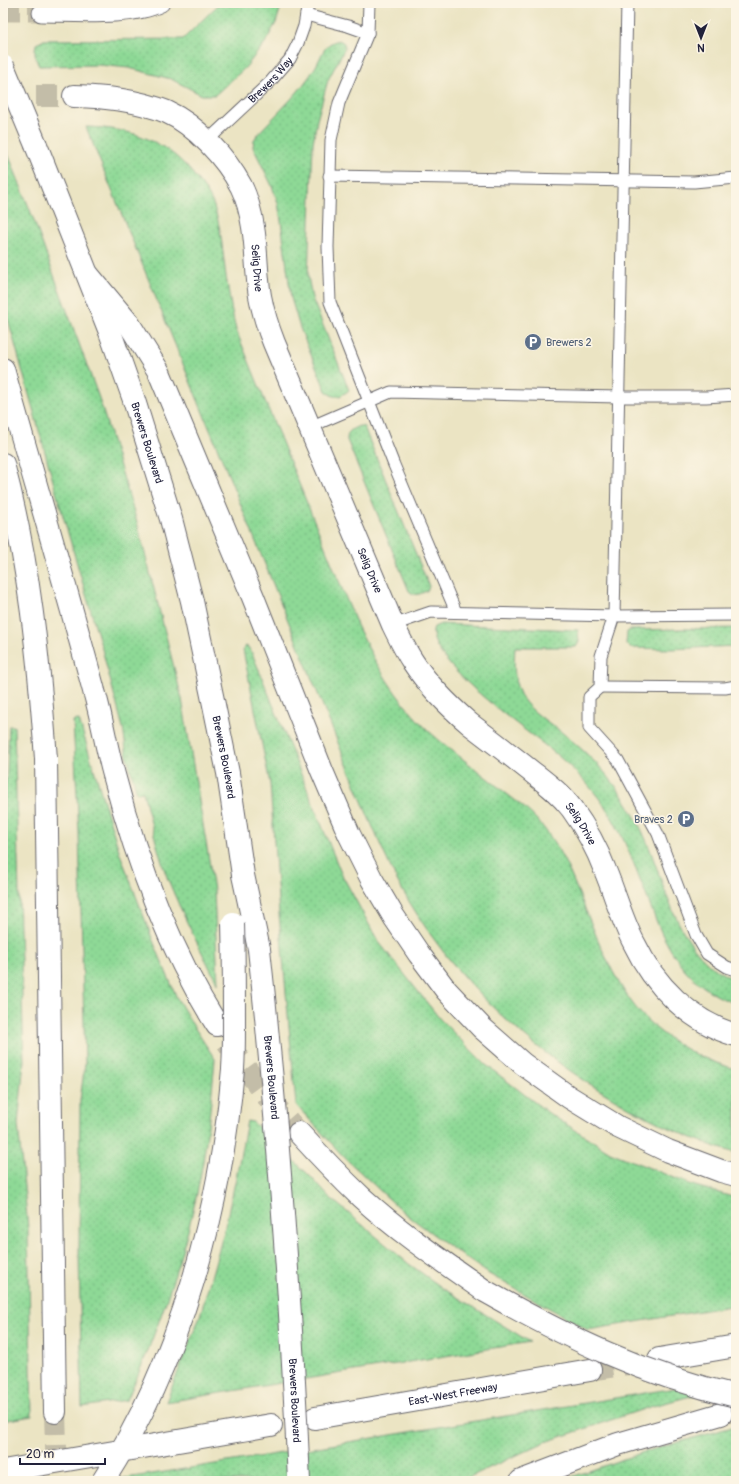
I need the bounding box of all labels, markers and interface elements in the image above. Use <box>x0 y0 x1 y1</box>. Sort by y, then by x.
north arrow <box>681 18 721 58</box>
text: N <box>697 41 705 54</box>
street label: Brewers Way <box>245 54 295 106</box>
street label: Selig Drive <box>249 243 266 293</box>
parking icon: Brewers 2 <box>523 332 543 352</box>
place label: Brewers 2 <box>546 336 592 349</box>
street label: Brewers Boulevard <box>128 401 166 485</box>
street label: Selig Drive <box>355 546 385 595</box>
street label: Brewers Boulevard <box>210 714 238 800</box>
street label: Selig Drive <box>563 799 599 847</box>
parking icon: Braves 2 <box>676 809 696 829</box>
place label: Braves 2 <box>634 813 673 826</box>
street label: Brewers Boulevard <box>261 1035 282 1120</box>
street label: Brewers Boulevard <box>286 1358 304 1443</box>
street label: East-West Freeway <box>407 1380 499 1408</box>
scale bar <box>20 1440 105 1466</box>
text: 20 m <box>26 1447 55 1462</box>

